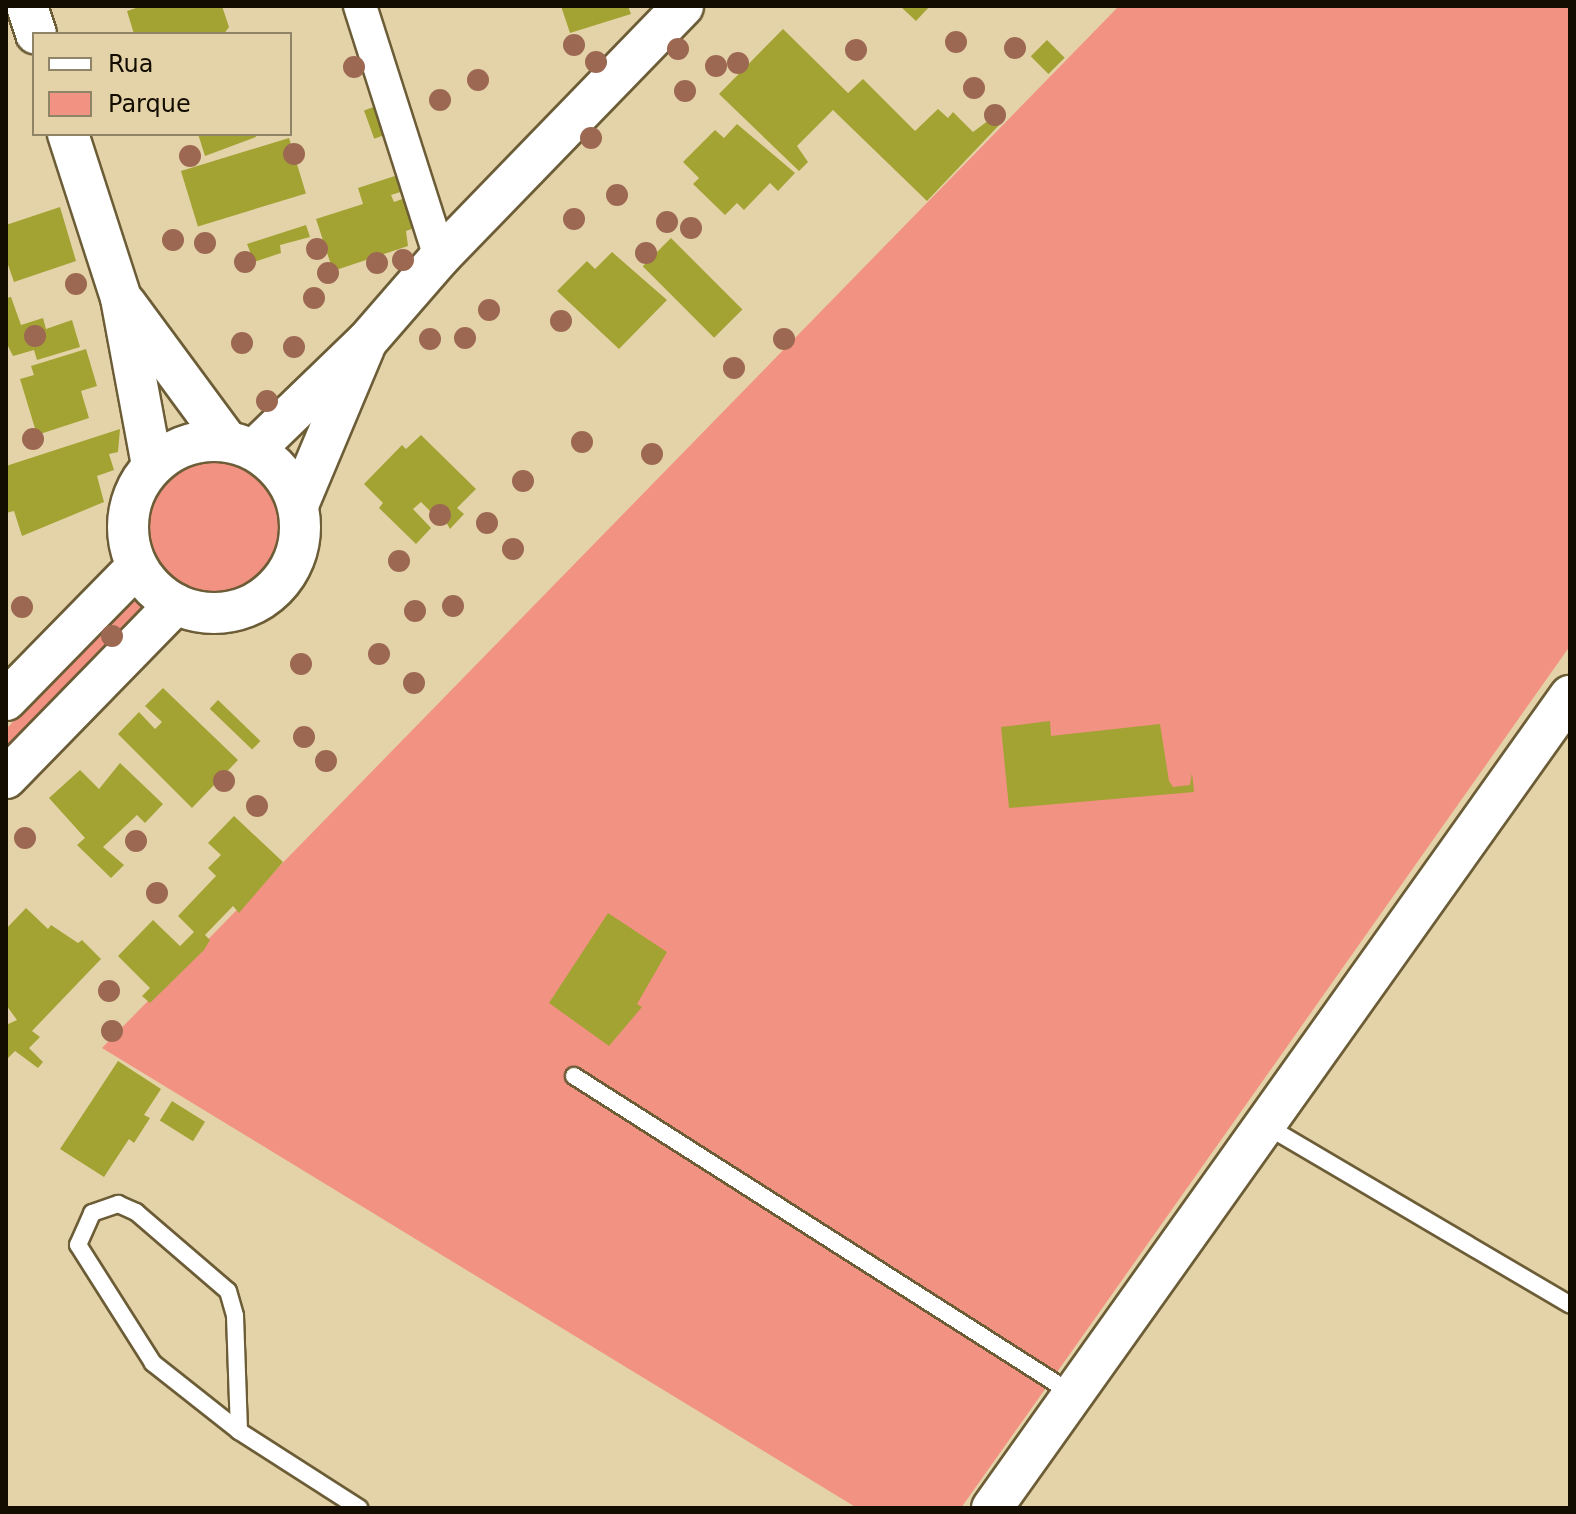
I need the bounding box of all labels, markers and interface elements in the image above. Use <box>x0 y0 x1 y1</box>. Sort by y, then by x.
legend <box>32 32 292 136</box>
text: Rua <box>108 50 154 78</box>
text: Parque <box>108 90 191 118</box>

